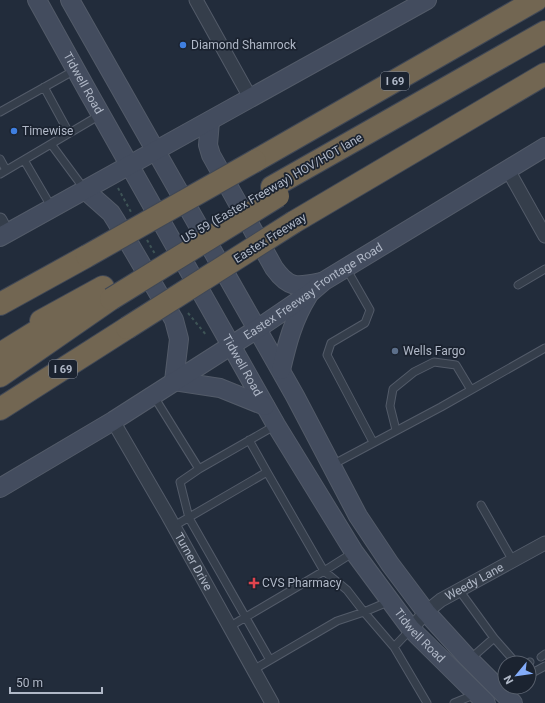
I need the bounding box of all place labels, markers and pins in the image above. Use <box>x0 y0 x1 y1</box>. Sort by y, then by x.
place label: Diamond Shamrock <box>191 38 297 52</box>
marker: Diamond Shamrock <box>178 40 188 50</box>
place label: Timewise <box>22 124 73 138</box>
marker: Timewise <box>9 126 19 136</box>
place label: Wells Fargo <box>403 344 465 358</box>
marker: Wells Fargo <box>390 346 400 356</box>
place label: CVS Pharmacy <box>262 576 342 590</box>
marker: CVS Pharmacy <box>249 578 259 588</box>

